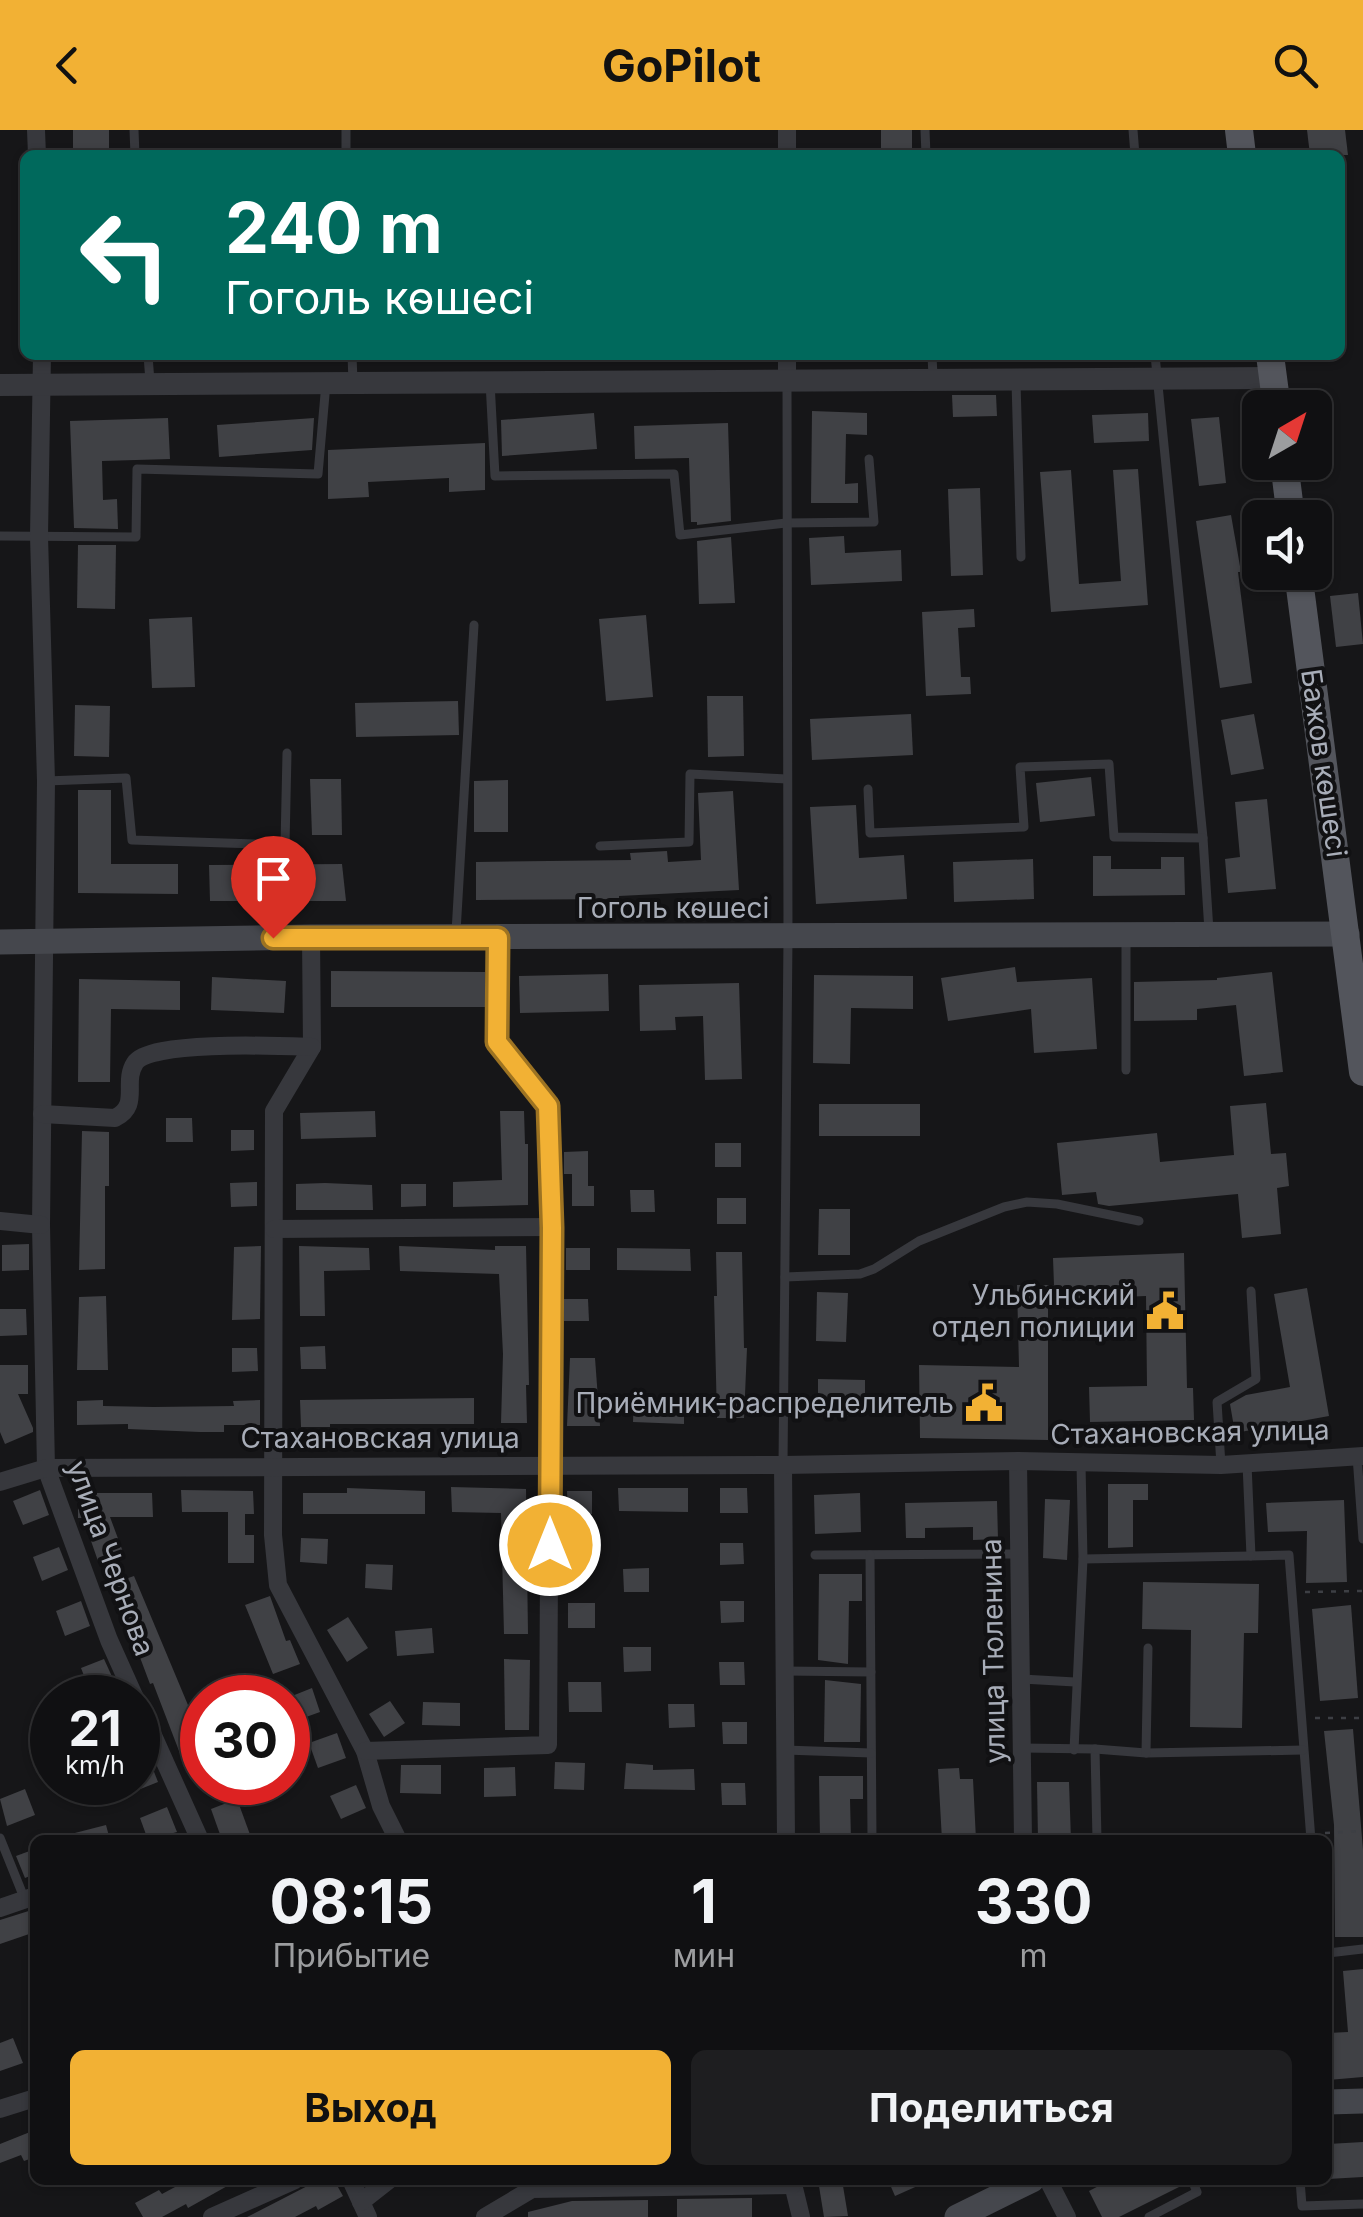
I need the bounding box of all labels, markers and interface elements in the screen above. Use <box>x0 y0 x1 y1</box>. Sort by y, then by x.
icon: back <box>40 38 95 93</box>
text: GoPilot <box>602 38 761 93</box>
icon: search <box>1268 38 1323 93</box>
text: 240 m <box>225 185 443 270</box>
icon: left <box>60 190 190 320</box>
text: Гоголь көшесі <box>225 270 534 325</box>
north arrow <box>1242 390 1332 480</box>
map controls <box>1242 390 1332 590</box>
button: sound <box>1242 500 1332 590</box>
street label: Бажов көшесі <box>1294 667 1354 859</box>
pin <box>231 836 316 939</box>
icon: arrive <box>246 851 301 906</box>
street label: Гоголь көшесі <box>577 891 769 925</box>
place label: Ульбинский отдел полиции <box>932 1278 1135 1344</box>
public building icon: Ульбинский отдел полиции <box>1144 1290 1186 1332</box>
public building icon: Приёмник-распределитель <box>963 1382 1005 1424</box>
place label: Приёмник-распределитель <box>575 1386 954 1420</box>
street label: Стахановская улица <box>1050 1413 1330 1451</box>
street label: Стахановская улица <box>240 1421 520 1455</box>
street label: улица Чернова <box>60 1456 162 1660</box>
position arrow <box>498 1493 602 1597</box>
street label: улица Тюленина <box>974 1538 1012 1764</box>
speed limit sign: 30 <box>180 1675 310 1805</box>
text: 21 <box>68 1698 122 1758</box>
text: km/h <box>65 1750 125 1780</box>
text: 08:15 <box>269 1865 433 1937</box>
text: 1 <box>691 1865 717 1937</box>
text: 330 <box>975 1865 1093 1937</box>
text: Прибытие <box>272 1936 430 1975</box>
text: мин <box>673 1936 735 1975</box>
text: m <box>1020 1936 1048 1975</box>
button: Выход <box>70 2050 671 2165</box>
button: Поделиться <box>691 2050 1292 2165</box>

